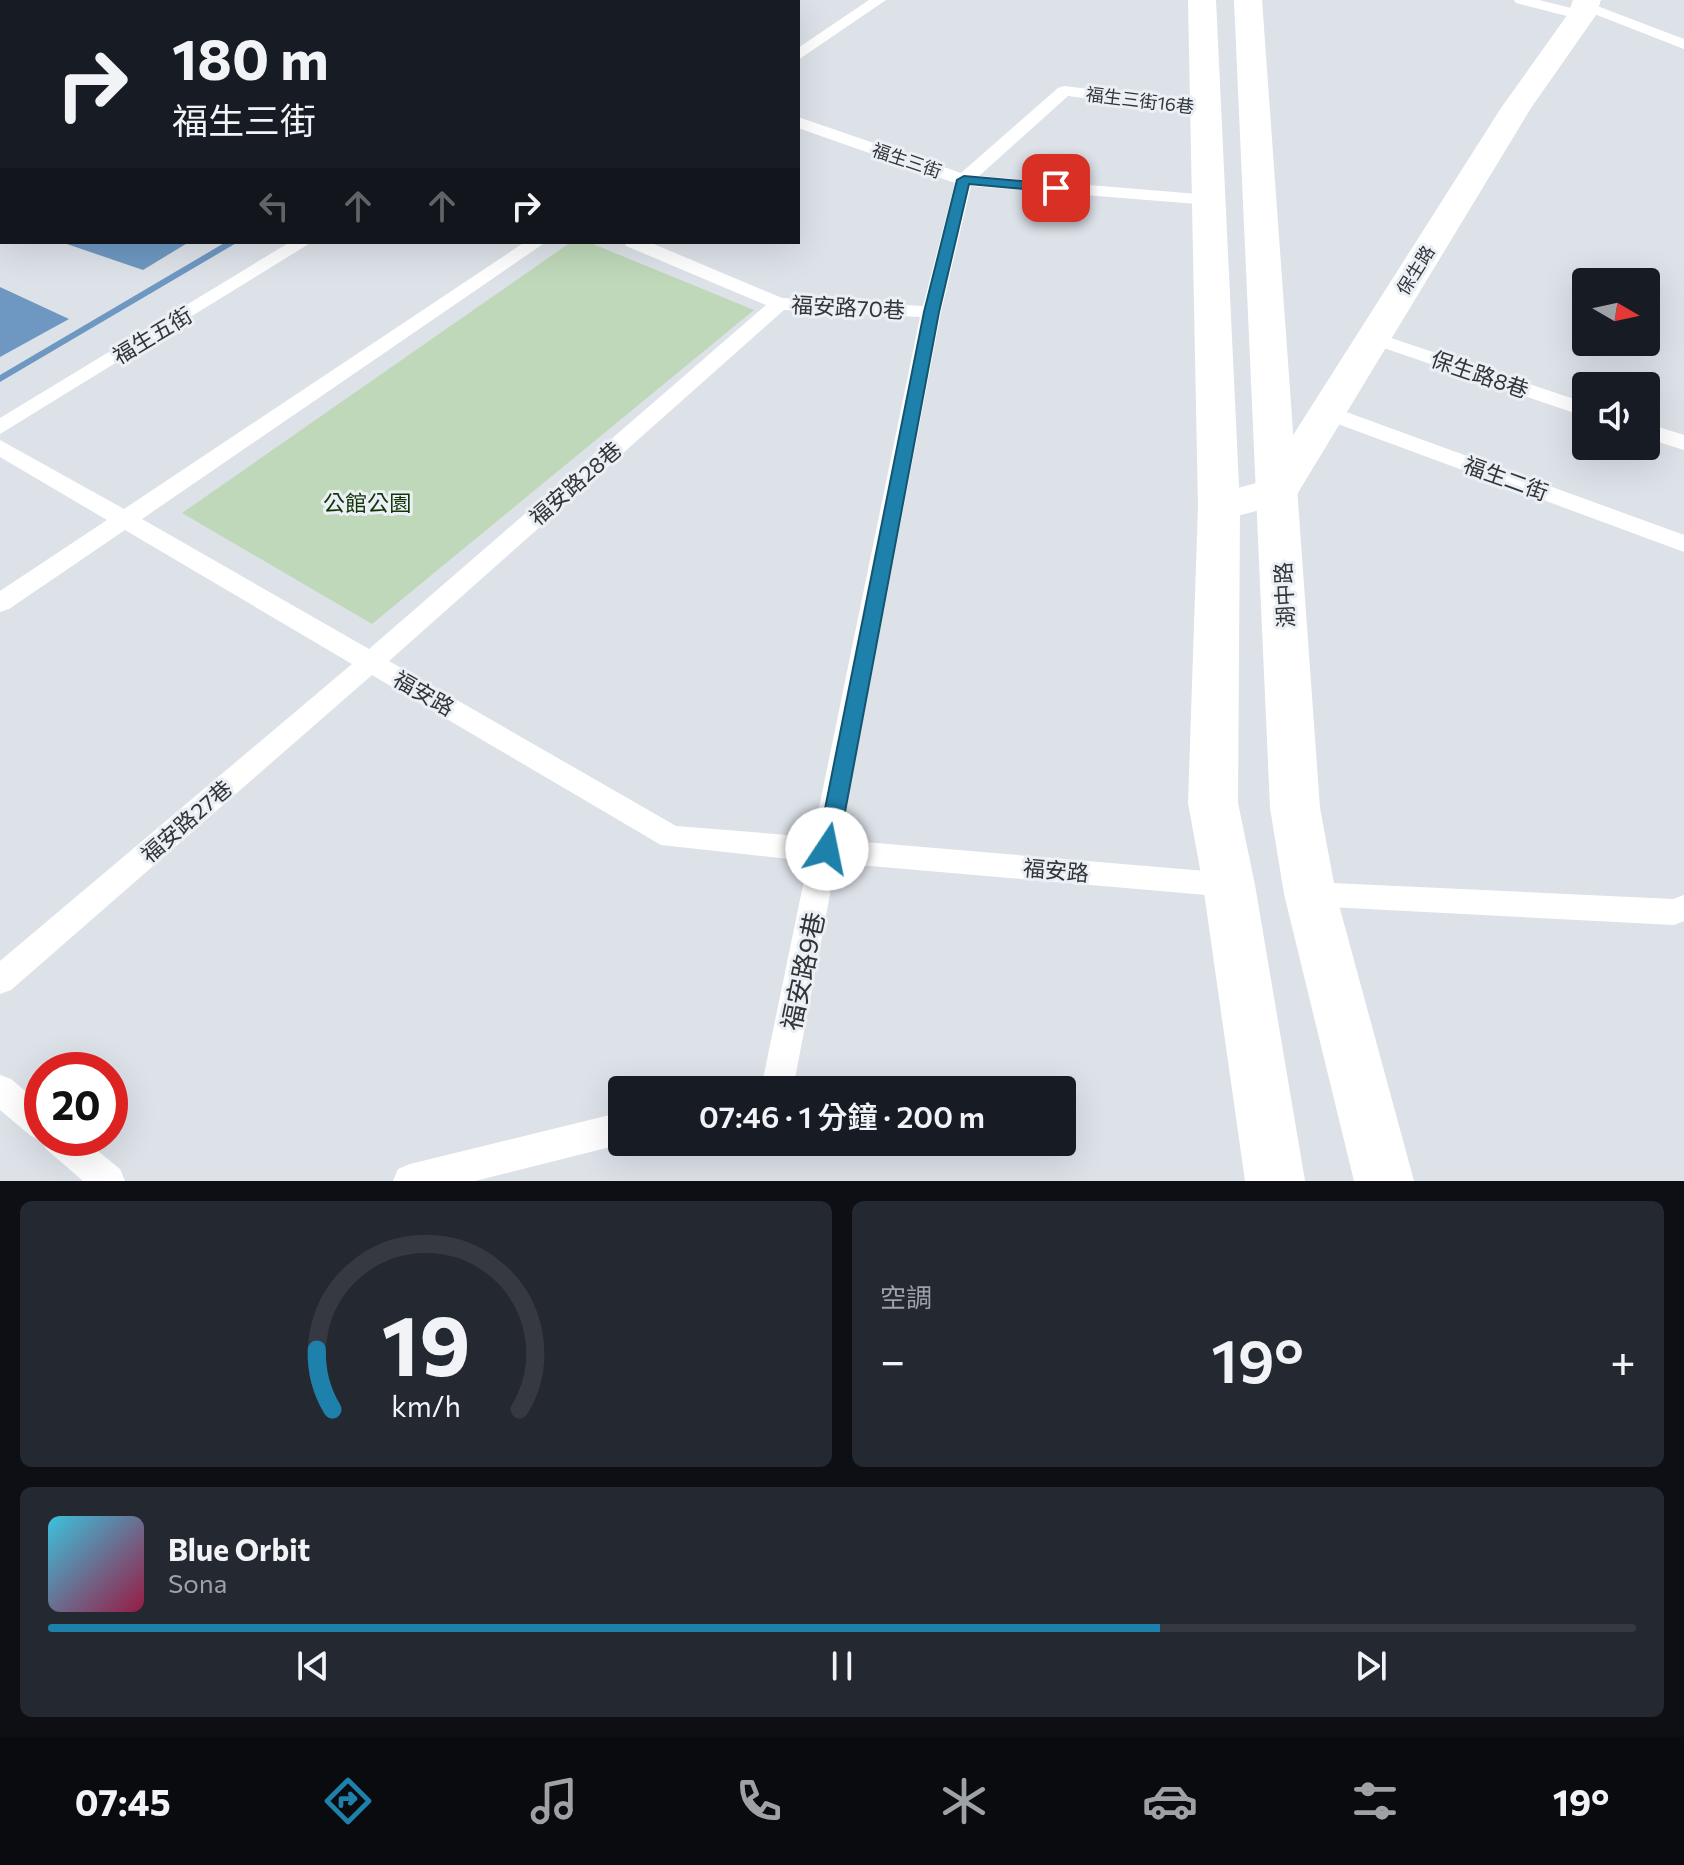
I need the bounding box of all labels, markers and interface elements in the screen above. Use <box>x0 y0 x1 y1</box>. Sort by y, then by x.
text: 180 m <box>172 23 329 92</box>
icon: right <box>40 32 144 136</box>
street label: 福生三街16巷 <box>1085 82 1195 118</box>
text: 福生三街 <box>172 97 316 141</box>
street label: 福生三街 <box>869 138 945 182</box>
pin <box>1022 154 1090 222</box>
icon: arrive <box>1034 166 1078 210</box>
icon: left <box>252 184 296 228</box>
icon: ahead <box>336 184 380 228</box>
icon: ahead <box>420 184 464 228</box>
icon: right <box>504 184 548 228</box>
street label: 保生路 <box>1391 241 1439 299</box>
north arrow <box>1572 268 1660 356</box>
map controls <box>1572 268 1660 460</box>
street label: 福安路70巷 <box>790 291 906 323</box>
street label: 福生五街 <box>107 301 197 369</box>
street label: 保生路8巷 <box>1428 345 1532 403</box>
button: sound <box>1572 372 1660 460</box>
street label: 福安路28巷 <box>523 436 627 530</box>
street label: 福生二街 <box>1460 450 1552 506</box>
park label: 公館公園 <box>323 489 411 516</box>
street label: 湖中路 <box>1269 561 1299 629</box>
street label: 福安路 <box>389 665 459 721</box>
street label: 福安路27巷 <box>135 774 237 868</box>
position arrow <box>785 807 869 891</box>
street label: 福安路 <box>1022 854 1090 886</box>
street label: 福安路9巷 <box>774 909 830 1033</box>
speed limit sign: 20 <box>24 1052 128 1156</box>
text: 07:46 · 1 分鐘 · 200 m <box>699 1097 985 1134</box>
text: 空調 <box>880 1281 932 1312</box>
text: 19 <box>382 1291 470 1393</box>
text: 19° <box>1211 1322 1304 1395</box>
text: − <box>880 1332 905 1386</box>
text: + <box>1610 1332 1636 1386</box>
text: km/h <box>391 1388 461 1423</box>
text: Blue Orbit <box>168 1530 310 1567</box>
text: Sona <box>168 1567 227 1598</box>
icon: previous <box>291 1644 335 1688</box>
icon: pause <box>820 1644 864 1688</box>
icon: next <box>1349 1644 1393 1688</box>
icon: directions <box>320 1773 376 1829</box>
icon: music <box>526 1773 582 1829</box>
icon: phone <box>731 1773 787 1829</box>
icon: climate <box>936 1773 992 1829</box>
icon: car <box>1142 1773 1198 1829</box>
icon: filters <box>1347 1773 1403 1829</box>
text: 07:45 <box>75 1779 171 1823</box>
text: 19° <box>1553 1779 1609 1823</box>

